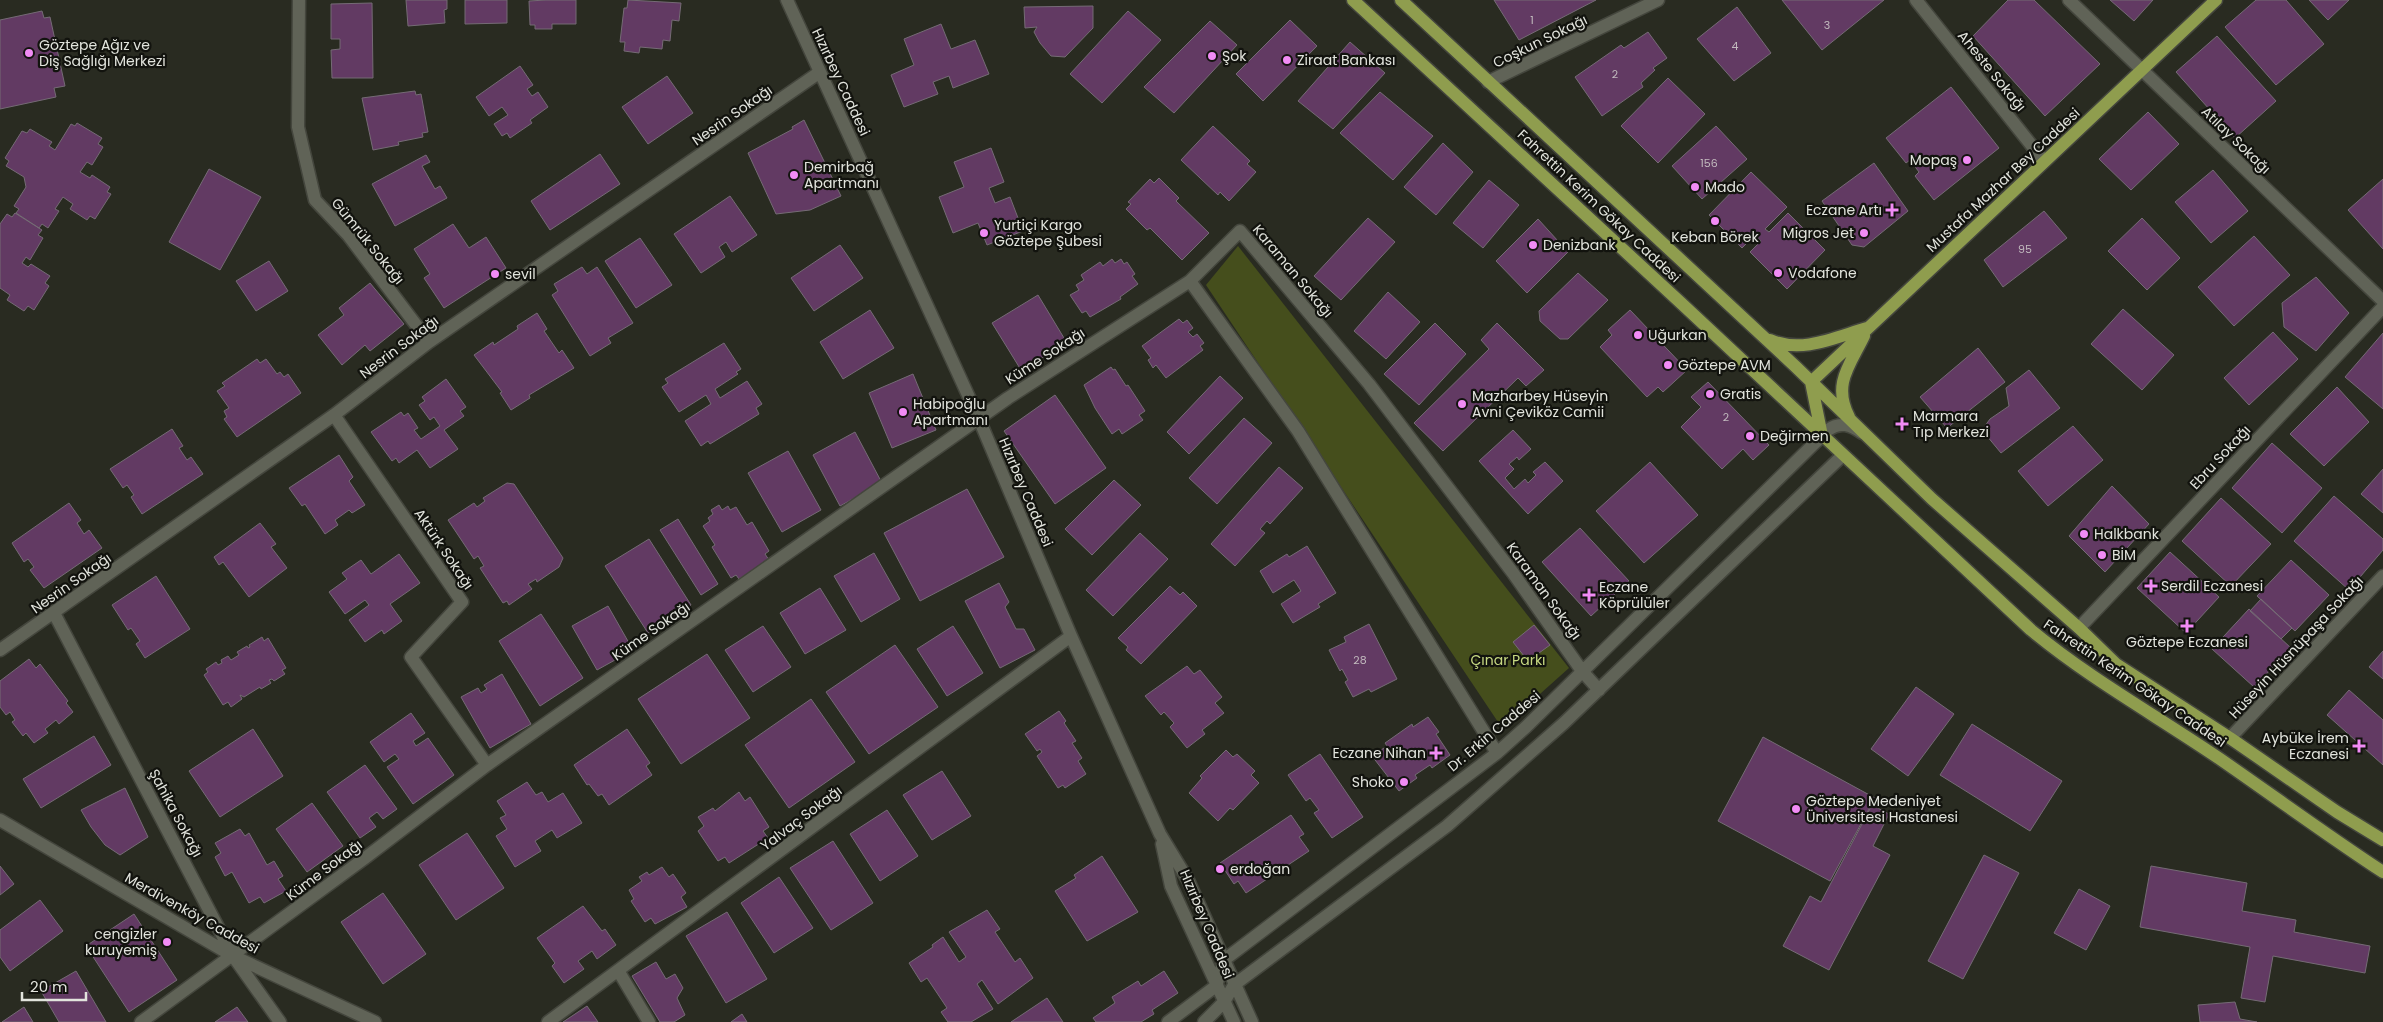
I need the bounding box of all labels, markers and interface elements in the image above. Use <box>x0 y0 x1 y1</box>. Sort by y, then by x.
street label: Coşkun Sokağı <box>1489 9 1591 73</box>
house number: 1 <box>1530 12 1534 28</box>
house number: 3 <box>1824 17 1830 33</box>
street label: Hızırbey Caddesi <box>807 25 875 139</box>
street label: Aheste Sokağı <box>1953 26 2031 116</box>
place label: Göztepe Ağız ve Diş Sağlığı Merkezi <box>39 35 166 71</box>
house number: 4 <box>1732 38 1739 54</box>
place label: Şok <box>1222 46 1247 66</box>
marker: Göztepe Ağız ve Diş Sağlığı Merkezi <box>23 47 35 59</box>
marker: Şok <box>1206 50 1218 62</box>
place label: Ziraat Bankası <box>1297 50 1395 70</box>
marker: Ziraat Bankası <box>1281 54 1293 66</box>
house number: 2 <box>1612 66 1618 82</box>
street label: Nesrin Sokağı <box>688 80 776 150</box>
street label: Atılay Sokağı <box>2197 102 2275 178</box>
street label: Mustafa Mazhar Bey Caddesi <box>1922 103 2084 257</box>
street label: Fahrettin Kerim Gökay Caddesi <box>1513 125 1685 287</box>
place label: Mopaş <box>1910 150 1957 170</box>
marker: Mopaş <box>1961 154 1973 166</box>
house number: 156 <box>1700 155 1718 171</box>
place label: Demirbağ Apartmanı <box>804 157 879 193</box>
marker: Demirbağ Apartmanı <box>788 169 800 181</box>
place label: Mado <box>1705 177 1745 197</box>
marker: Mado <box>1689 181 1701 193</box>
street label: Gümrük Sokağı <box>327 193 409 289</box>
place label: Eczane Artı <box>1806 200 1882 220</box>
marker: Eczane Artı <box>1886 204 1898 216</box>
place label: Yurtiçi Kargo Göztepe Şubesi <box>994 215 1102 251</box>
marker: Keban Börek <box>1709 215 1721 227</box>
street label: Karaman Sokağı <box>1248 220 1338 322</box>
place label: Migros Jet <box>1783 223 1854 243</box>
marker: Yurtiçi Kargo Göztepe Şubesi <box>978 227 990 239</box>
place label: Keban Börek <box>1671 227 1759 247</box>
marker: Migros Jet <box>1858 227 1870 239</box>
place label: Denizbank <box>1543 235 1616 255</box>
marker: Denizbank <box>1527 239 1539 251</box>
house number: 95 <box>2018 241 2032 257</box>
place label: Vodafone <box>1788 263 1857 283</box>
place label: sevil <box>505 264 536 284</box>
marker: Vodafone <box>1772 267 1784 279</box>
marker: sevil <box>489 268 501 280</box>
street label: Nesrin Sokağı <box>355 311 443 383</box>
street label: Küme Sokağı <box>1001 323 1089 389</box>
place label: Uğurkan <box>1648 325 1707 345</box>
marker: Uğurkan <box>1632 329 1644 341</box>
place label: Göztepe AVM <box>1678 355 1771 375</box>
marker: Göztepe AVM <box>1662 359 1674 371</box>
place label: Gratis <box>1720 384 1761 404</box>
place label: Mazharbey Hüseyin Avni Çeviköz Camii <box>1472 386 1608 422</box>
marker: Gratis <box>1704 388 1716 400</box>
place label: Habipoğlu Apartmanı <box>913 394 988 430</box>
marker: Mazharbey Hüseyin Avni Çeviköz Camii <box>1456 398 1468 410</box>
marker: Habipoğlu Apartmanı <box>897 406 909 418</box>
place label: Marmara Tıp Merkezi <box>1913 406 1989 442</box>
house number: 2 <box>1723 409 1729 425</box>
marker: Marmara Tıp Merkezi <box>1895 417 1909 431</box>
street label: Ebru Sokağı <box>2185 420 2255 494</box>
place label: Değirmen <box>1760 426 1829 446</box>
marker: Değirmen <box>1744 430 1756 442</box>
street label: Hızırbey Caddesi <box>994 434 1058 550</box>
street label: Aktürk Sokağı <box>410 505 478 593</box>
place label: Halkbank <box>2094 524 2160 544</box>
marker: Halkbank <box>2078 528 2090 540</box>
street label: Karaman Sokağı <box>1502 538 1586 644</box>
place label: BİM <box>2112 545 2136 565</box>
street label: Nesrin Sokağı <box>27 548 115 618</box>
marker: BİM <box>2096 549 2108 561</box>
street label: Hüseyin Hüsnüpaşa Sokağı <box>2224 571 2368 723</box>
place label: Serdil Eczanesi <box>2161 576 2263 596</box>
place label: Eczane Köprülüler <box>1599 577 1670 613</box>
marker: Serdil Eczanesi <box>2145 580 2157 592</box>
marker: Eczane Köprülüler <box>1583 589 1595 601</box>
street label: Küme Sokağı <box>608 597 694 665</box>
street label: Fahrettin Kerim Gökay Caddesi <box>2040 614 2230 752</box>
marker: Göztepe Eczanesi <box>2181 620 2193 632</box>
place label: Göztepe Eczanesi <box>2126 632 2248 652</box>
park label: Çınar Parkı <box>1470 650 1546 670</box>
house number: 28 <box>1353 652 1367 668</box>
street label: Dr. Erkin Caddesi <box>1443 686 1545 776</box>
place label: Aybüke İrem Eczanesi <box>2262 728 2349 764</box>
marker: Aybüke İrem Eczanesi <box>2353 740 2365 752</box>
place label: Eczane Nihan <box>1332 743 1426 763</box>
marker: Eczane Nihan <box>1430 747 1442 759</box>
street label: Şahika Sokağı <box>144 765 208 861</box>
place label: Shoko <box>1352 772 1394 792</box>
marker: Shoko <box>1398 776 1410 788</box>
street label: Yalvaç Sokağı <box>756 781 846 855</box>
place label: Göztepe Medeniyet Üniversitesi Hastanesi <box>1806 791 1958 827</box>
marker: Göztepe Medeniyet Üniversitesi Hastanesi <box>1790 803 1802 815</box>
street label: Küme Sokağı <box>282 835 366 905</box>
place label: erdoğan <box>1230 859 1290 879</box>
marker: erdoğan <box>1214 863 1226 875</box>
street label: Hızırbey Caddesi <box>1175 866 1239 982</box>
street label: Merdivenköy Caddesi <box>121 868 263 958</box>
place label: cengizler kuruyemiş <box>85 924 157 960</box>
marker: cengizler kuruyemiş <box>161 936 173 948</box>
scale bar <box>22 970 86 1002</box>
text: 20 m <box>30 976 68 997</box>

